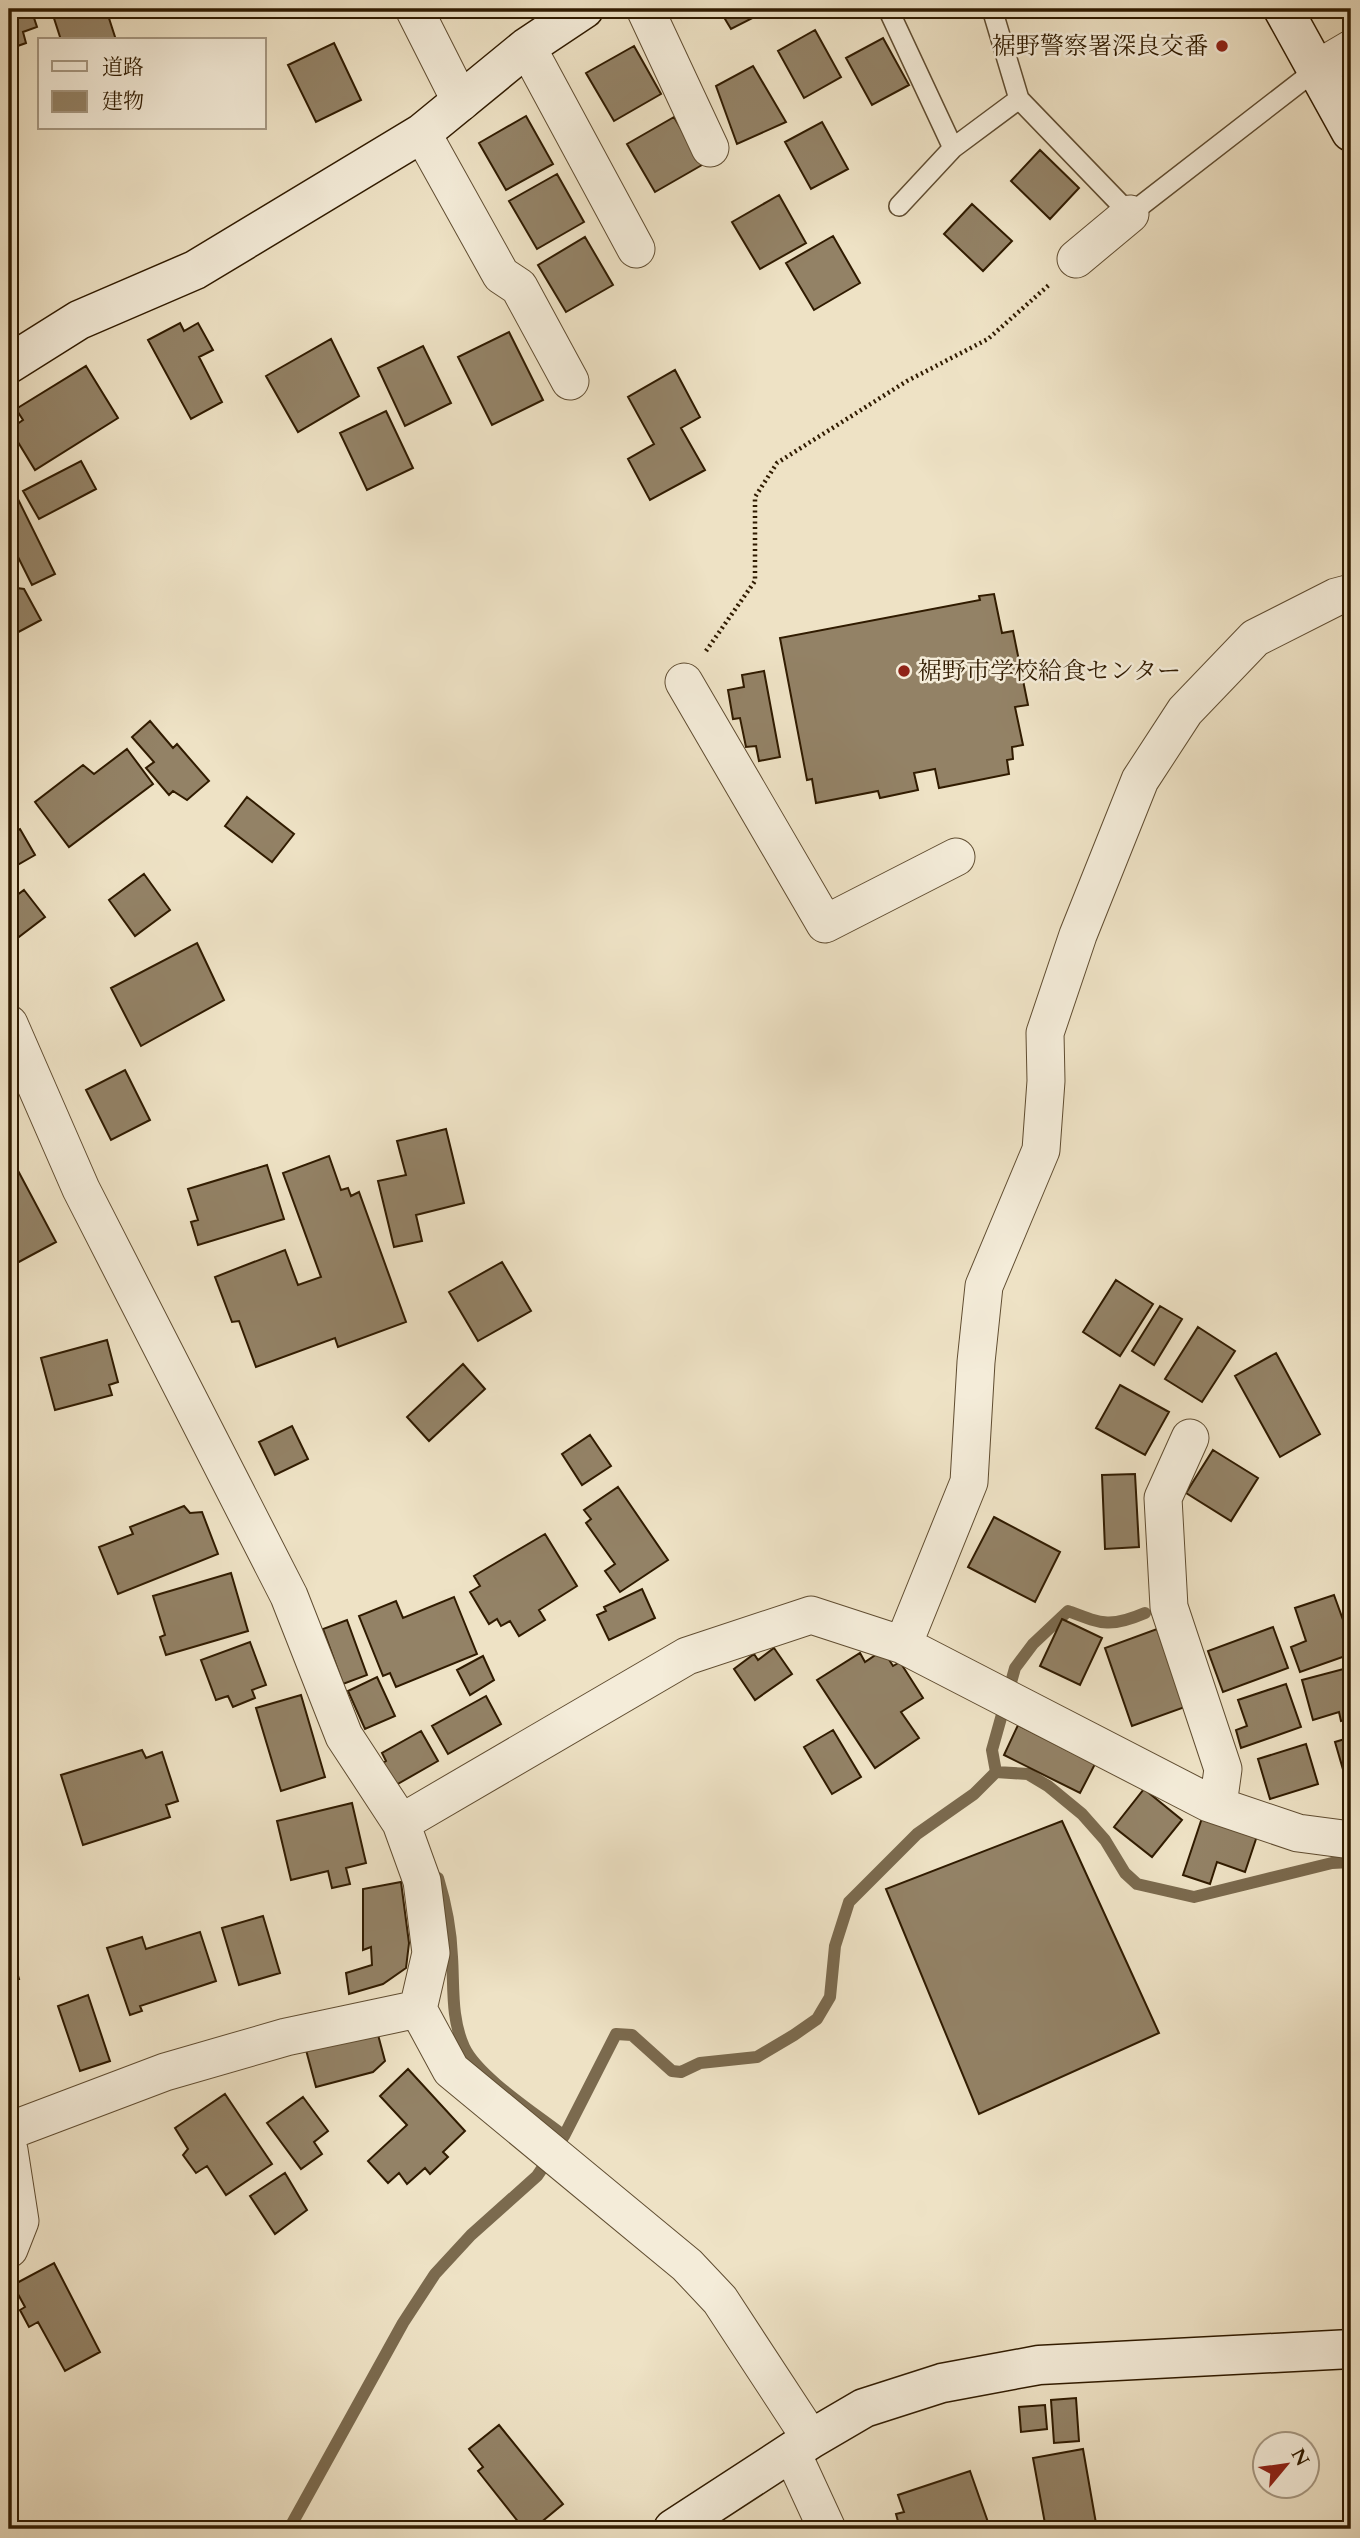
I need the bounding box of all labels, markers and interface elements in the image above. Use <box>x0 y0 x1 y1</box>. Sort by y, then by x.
place label: 裾野警察署深良交番 <box>992 30 1208 63</box>
legend <box>38 38 266 130</box>
marker: 裾野警察署深良交番 <box>1214 38 1230 54</box>
text: 道路 <box>102 53 144 82</box>
text: 建物 <box>102 87 144 116</box>
place label: 裾野市学校給食センター <box>918 655 1181 688</box>
marker: 裾野市学校給食センター <box>896 663 912 679</box>
north arrow <box>1252 2430 1322 2500</box>
text: N <box>1285 2444 1316 2471</box>

